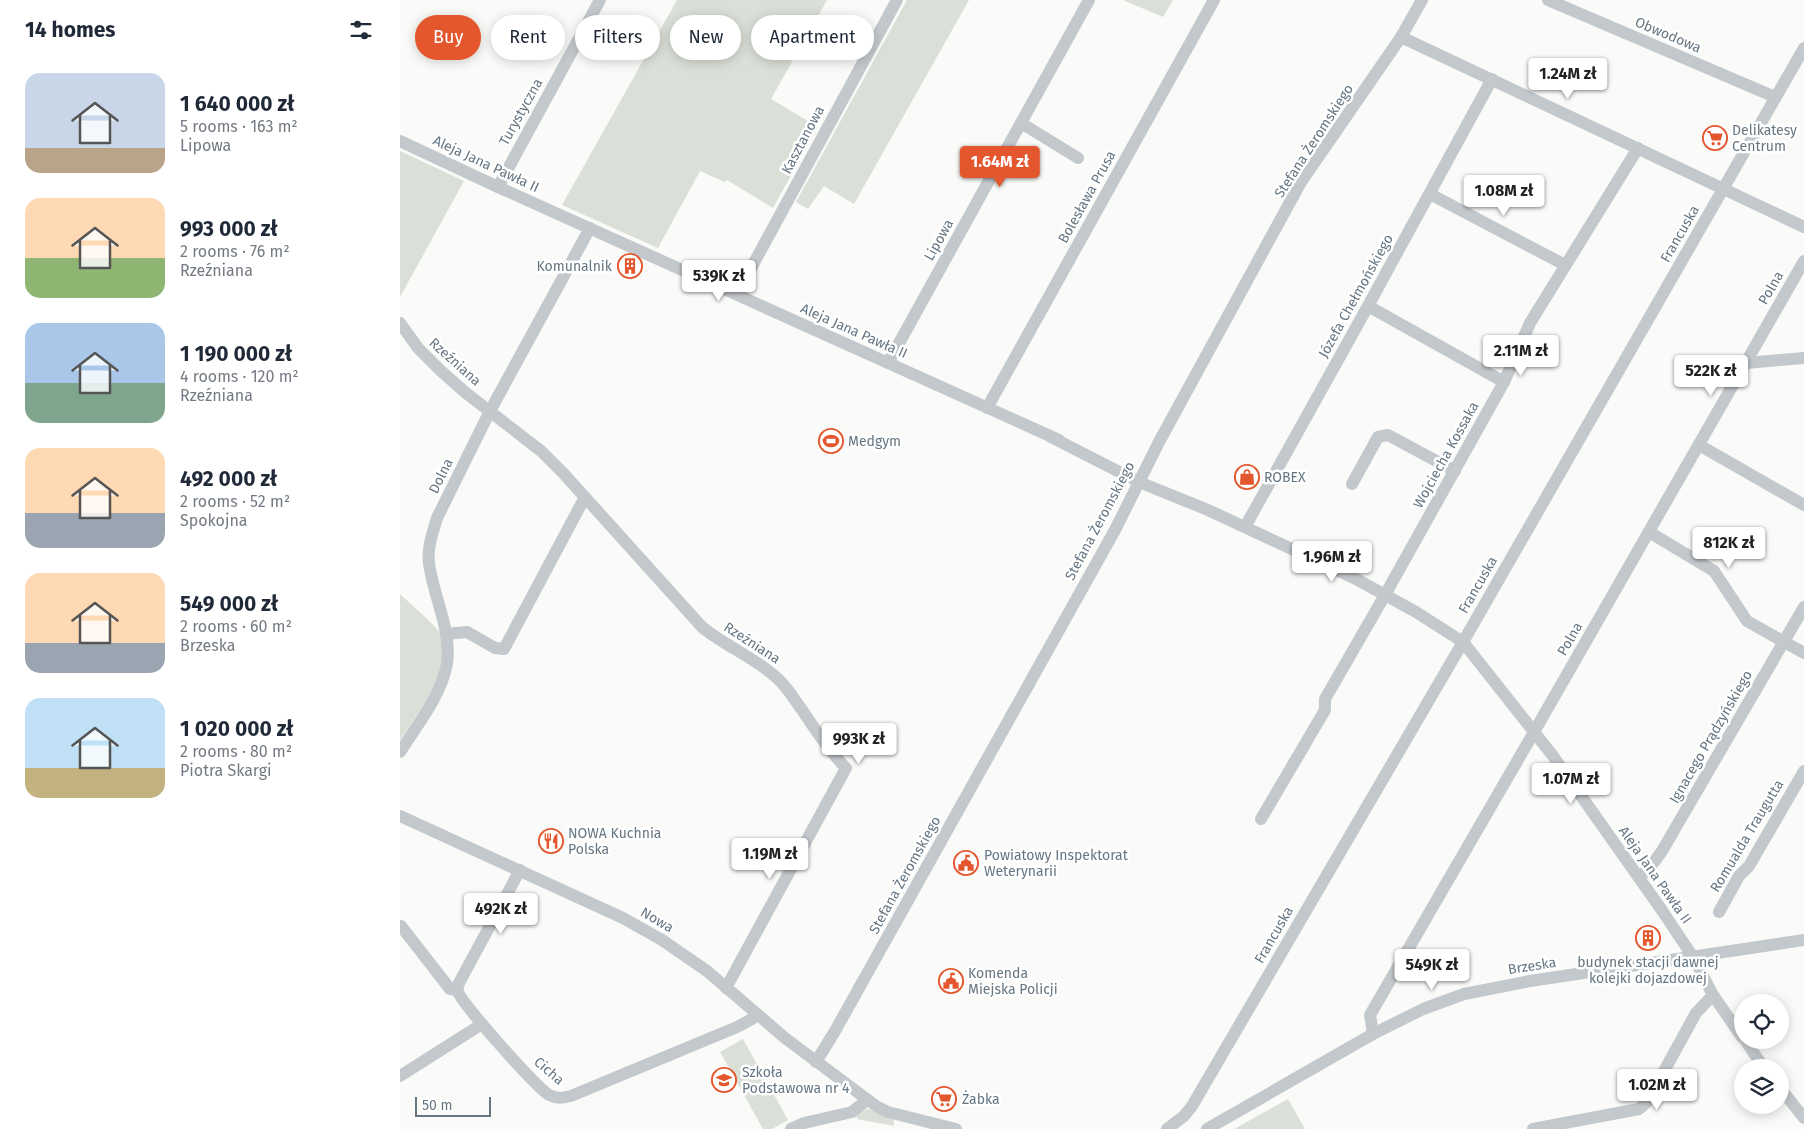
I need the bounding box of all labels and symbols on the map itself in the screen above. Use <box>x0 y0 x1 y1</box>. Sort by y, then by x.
street label: Obwodowa <box>1632 13 1704 57</box>
pin: 1.24M zł <box>1516 58 1620 100</box>
street label: Turystyczna <box>496 76 546 148</box>
street label: Stefana Żeromskiego <box>1270 80 1357 201</box>
street label: Kasztanowa <box>778 103 828 177</box>
place label: Delikatesy Centrum <box>1732 122 1797 155</box>
supermarket icon: Delikatesy Centrum <box>1702 125 1728 151</box>
street label: Aleja Jana Pawła II <box>430 132 542 196</box>
pin: 1.64M zł <box>948 146 1052 188</box>
street label: Bolesława Prusa <box>1055 148 1119 246</box>
pin: 1.08M zł <box>1452 174 1556 217</box>
street label: Francuska <box>1657 202 1703 266</box>
street label: Lipowa <box>921 216 957 264</box>
street label: Józefa Chełmońskiego <box>1315 231 1397 361</box>
building icon: Komunalnik <box>617 253 643 279</box>
place label: Komunalnik <box>537 258 613 275</box>
pin: 539K zł <box>673 260 765 302</box>
street label: Polna <box>1755 268 1787 308</box>
street label: Aleja Jana Pawła II <box>798 300 910 362</box>
street label: Rzeźniana <box>426 334 484 390</box>
pin: 2.11M zł <box>1469 334 1573 377</box>
pin: 522K zł <box>1665 354 1757 397</box>
street label: Wojciecha Kossaka <box>1410 399 1482 511</box>
sports icon: Medgym <box>818 428 844 454</box>
place label: Medgym <box>848 433 901 450</box>
street label: Dolna <box>425 456 457 496</box>
street label: Stefana Żeromskiego <box>1061 458 1138 583</box>
shop icon: ROBEX <box>1234 464 1260 490</box>
place label: ROBEX <box>1264 469 1306 486</box>
pin: 812K zł <box>1683 526 1775 569</box>
pin: 1.96M zł <box>1280 540 1384 583</box>
street label: Francuska <box>1455 553 1501 617</box>
street label: Rzeźniana <box>721 619 783 667</box>
street label: Polna <box>1554 619 1586 659</box>
street label: Ignacego Prądzyńskiego <box>1666 667 1756 807</box>
pin: 993K zł <box>813 722 905 765</box>
pin: 1.07M zł <box>1519 762 1623 805</box>
street label: Romualda Traugutta <box>1707 777 1787 895</box>
street label: Stefana Żeromskiego <box>865 813 944 937</box>
street label: Aleja Jana Pawła II <box>1615 823 1695 927</box>
place label: NOWA Kuchnia Polska <box>568 825 661 858</box>
restaurant icon: NOWA Kuchnia Polska <box>538 828 564 854</box>
pin: 1.19M zł <box>718 838 822 880</box>
place label: Powiatowy Inspektorat Weterynarii <box>984 847 1129 880</box>
public building icon: Powiatowy Inspektorat Weterynarii <box>953 850 979 876</box>
pin: 492K zł <box>455 892 547 935</box>
street label: Francuska <box>1251 903 1297 967</box>
street label: Nowa <box>637 904 677 936</box>
building icon: budynek stacji dawnej kolejki dojazdowej <box>1635 925 1661 951</box>
pin: 549K zł <box>1386 948 1478 991</box>
street label: Brzeska <box>1507 954 1557 978</box>
place label: budynek stacji dawnej kolejki dojazdowej <box>1577 954 1719 987</box>
place label: Komenda Miejska Policji <box>968 965 1058 998</box>
public building icon: Komenda Miejska Policji <box>938 968 964 994</box>
street label: Cicha <box>530 1053 568 1089</box>
place label: Szkoła Podstawowa nr 4 <box>742 1064 850 1097</box>
school or university icon: Szkoła Podstawowa nr 4 <box>711 1067 737 1093</box>
pin: 1.02M zł <box>1605 1068 1709 1111</box>
supermarket icon: Żabka <box>931 1086 957 1112</box>
place label: Żabka <box>962 1090 1000 1108</box>
scale bar <box>415 1094 491 1117</box>

